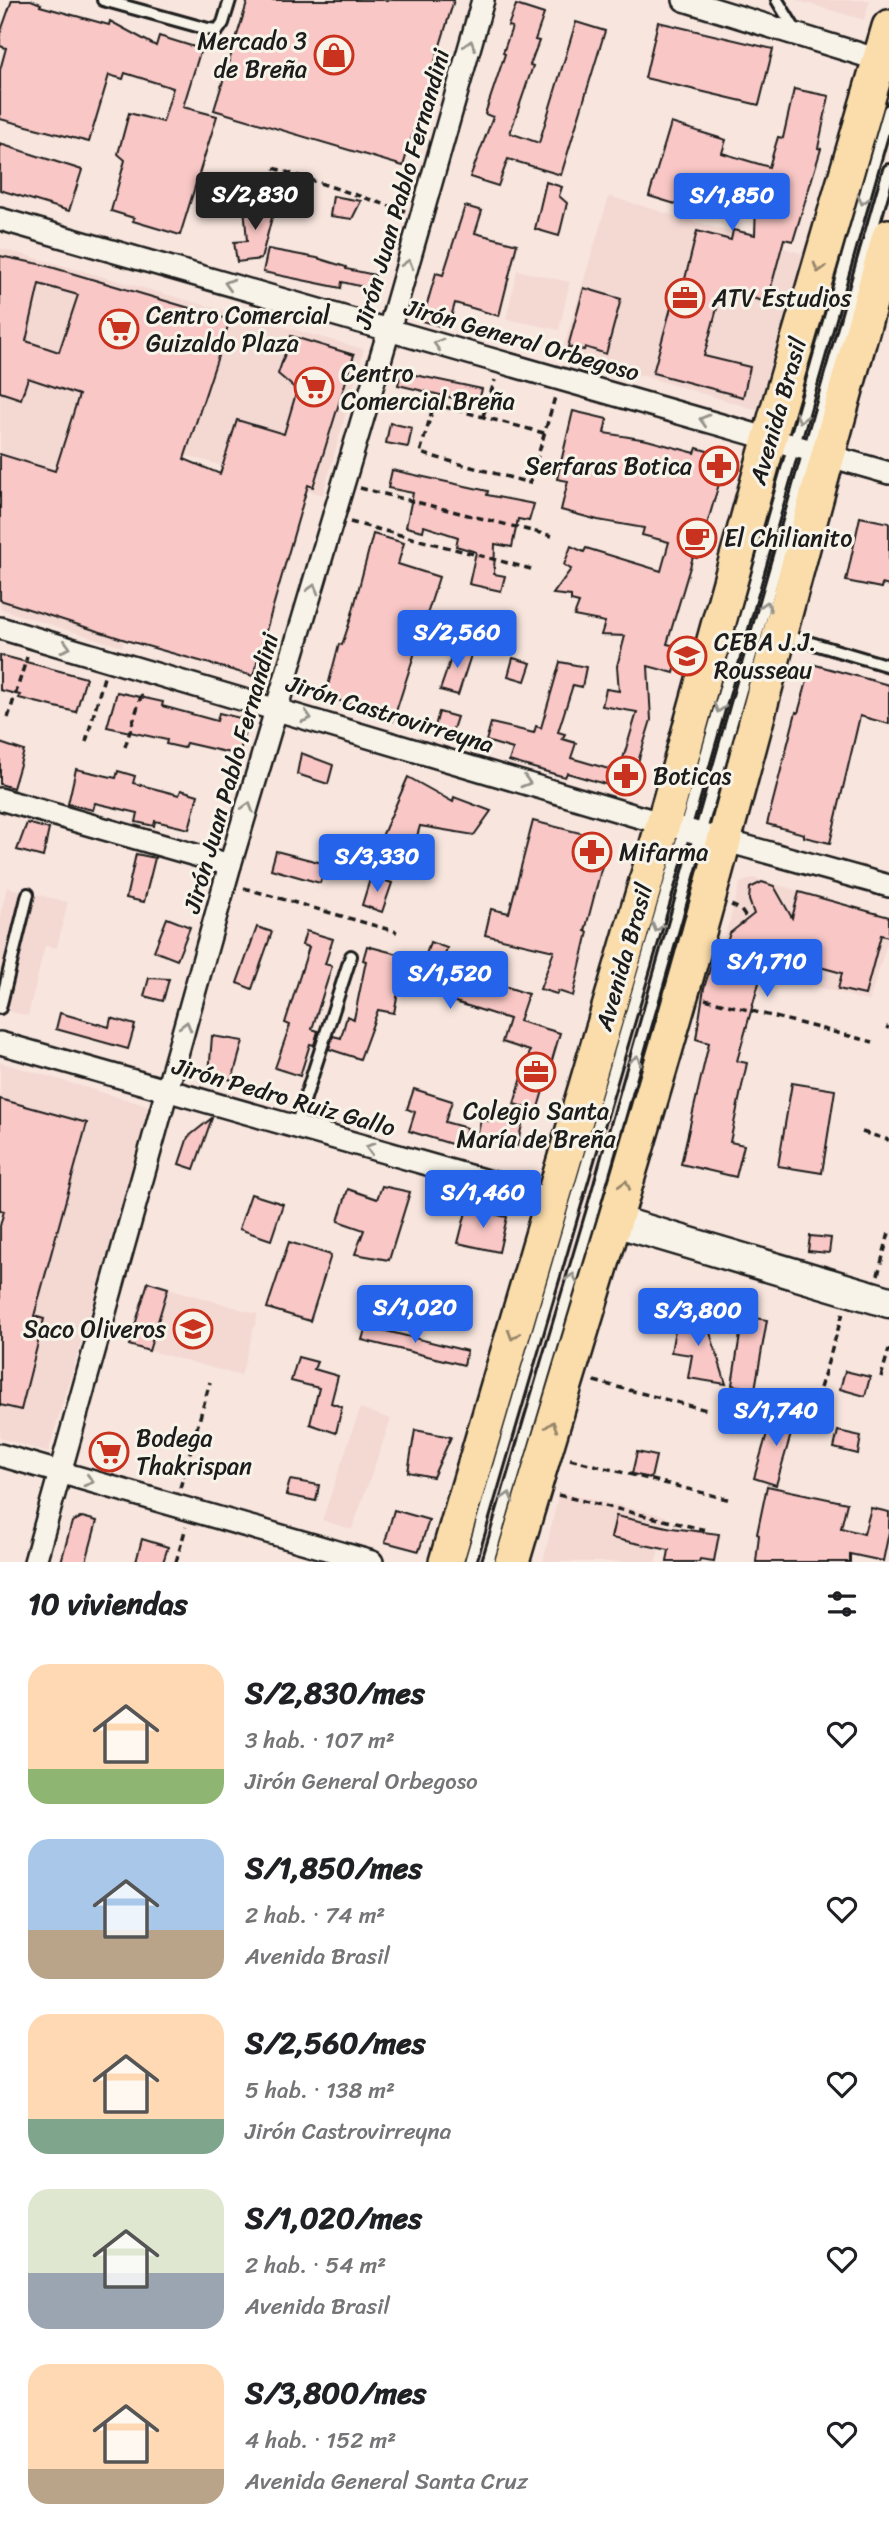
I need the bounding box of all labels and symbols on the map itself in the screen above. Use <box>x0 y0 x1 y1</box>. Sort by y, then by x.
place label: Mercado 3 de Breña <box>197 20 307 90</box>
shop icon: Mercado 3 de Breña <box>313 34 355 76</box>
one-way arrow <box>461 40 476 52</box>
street label: Jirón Juan Pablo Fernandini <box>342 43 462 335</box>
pin: S/2,830 <box>190 173 320 232</box>
pin: S/1,850 <box>667 174 797 233</box>
one-way arrow <box>857 193 872 205</box>
one-way arrow <box>400 259 414 271</box>
one-way arrow <box>813 261 828 273</box>
office icon: ATV Estudios <box>664 277 706 319</box>
place label: ATV Estudios <box>711 277 852 319</box>
one-way arrow <box>224 278 236 293</box>
street label: Jirón General Orbegoso <box>399 286 645 394</box>
place label: Centro Comercial Guizaldo Plaza <box>146 294 331 364</box>
supermarket icon: Centro Comercial Guizaldo Plaza <box>98 308 140 350</box>
street label: Avenida Brasil <box>737 331 819 490</box>
one-way arrow <box>432 337 444 352</box>
place label: Centro Comercial Breña <box>341 352 515 422</box>
supermarket icon: Centro Comercial Breña <box>293 366 335 408</box>
one-way arrow <box>794 412 809 424</box>
one-way arrow <box>698 414 710 429</box>
place label: Serfaras Botica <box>525 445 692 487</box>
pharmacy icon: Serfaras Botica <box>698 445 740 487</box>
cafe icon: El Chilianito <box>676 517 718 559</box>
place label: El Chilianito <box>724 517 852 559</box>
one-way arrow <box>304 583 319 595</box>
one-way arrow <box>757 600 772 612</box>
pin: S/2,560 <box>392 610 522 670</box>
place label: CEBA J.J. Rousseau <box>714 621 817 691</box>
street label: Jirón Juan Pablo Fernandini <box>171 627 291 919</box>
school or university icon: CEBA J.J. Rousseau <box>666 635 708 677</box>
one-way arrow <box>59 638 71 653</box>
street label: Jirón Castrovirreyna <box>280 662 499 766</box>
one-way arrow <box>713 702 727 714</box>
one-way arrow <box>301 709 313 724</box>
pharmacy icon: Boticas <box>605 755 647 797</box>
place label: Boticas <box>653 755 731 797</box>
one-way arrow <box>519 773 531 788</box>
one-way arrow <box>239 801 254 813</box>
pharmacy icon: Mifarma <box>571 831 613 873</box>
place label: Mifarma <box>619 831 708 873</box>
pin: S/3,330 <box>312 834 442 894</box>
street label: Avenida Brasil <box>583 877 665 1036</box>
one-way arrow <box>650 921 665 933</box>
pin: S/1,710 <box>702 940 832 999</box>
pin: S/1,520 <box>385 951 515 1011</box>
one-way arrow <box>178 1020 192 1032</box>
street label: Jirón Pedro Ruiz Gallo <box>166 1045 401 1149</box>
office icon: Colegio Santa María de Breña <box>515 1051 557 1093</box>
one-way arrow <box>627 1054 642 1066</box>
place label: Colegio Santa María de Breña <box>456 1090 617 1160</box>
one-way arrow <box>365 1141 377 1156</box>
pin: S/1,460 <box>418 1170 548 1230</box>
one-way arrow <box>617 1179 632 1191</box>
one-way arrow <box>564 1273 579 1285</box>
pin: S/1,020 <box>350 1286 480 1345</box>
pin: S/3,800 <box>633 1288 763 1348</box>
place label: Saco Oliveros <box>23 1308 166 1350</box>
school or university icon: Saco Oliveros <box>172 1308 214 1350</box>
one-way arrow <box>507 1329 522 1341</box>
pin: S/1,740 <box>711 1388 841 1448</box>
place label: Bodega Thakrispan <box>136 1417 252 1487</box>
one-way arrow <box>543 1420 558 1432</box>
supermarket icon: Bodega Thakrispan <box>88 1431 130 1473</box>
one-way arrow <box>83 1472 95 1487</box>
one-way arrow <box>499 1491 514 1503</box>

